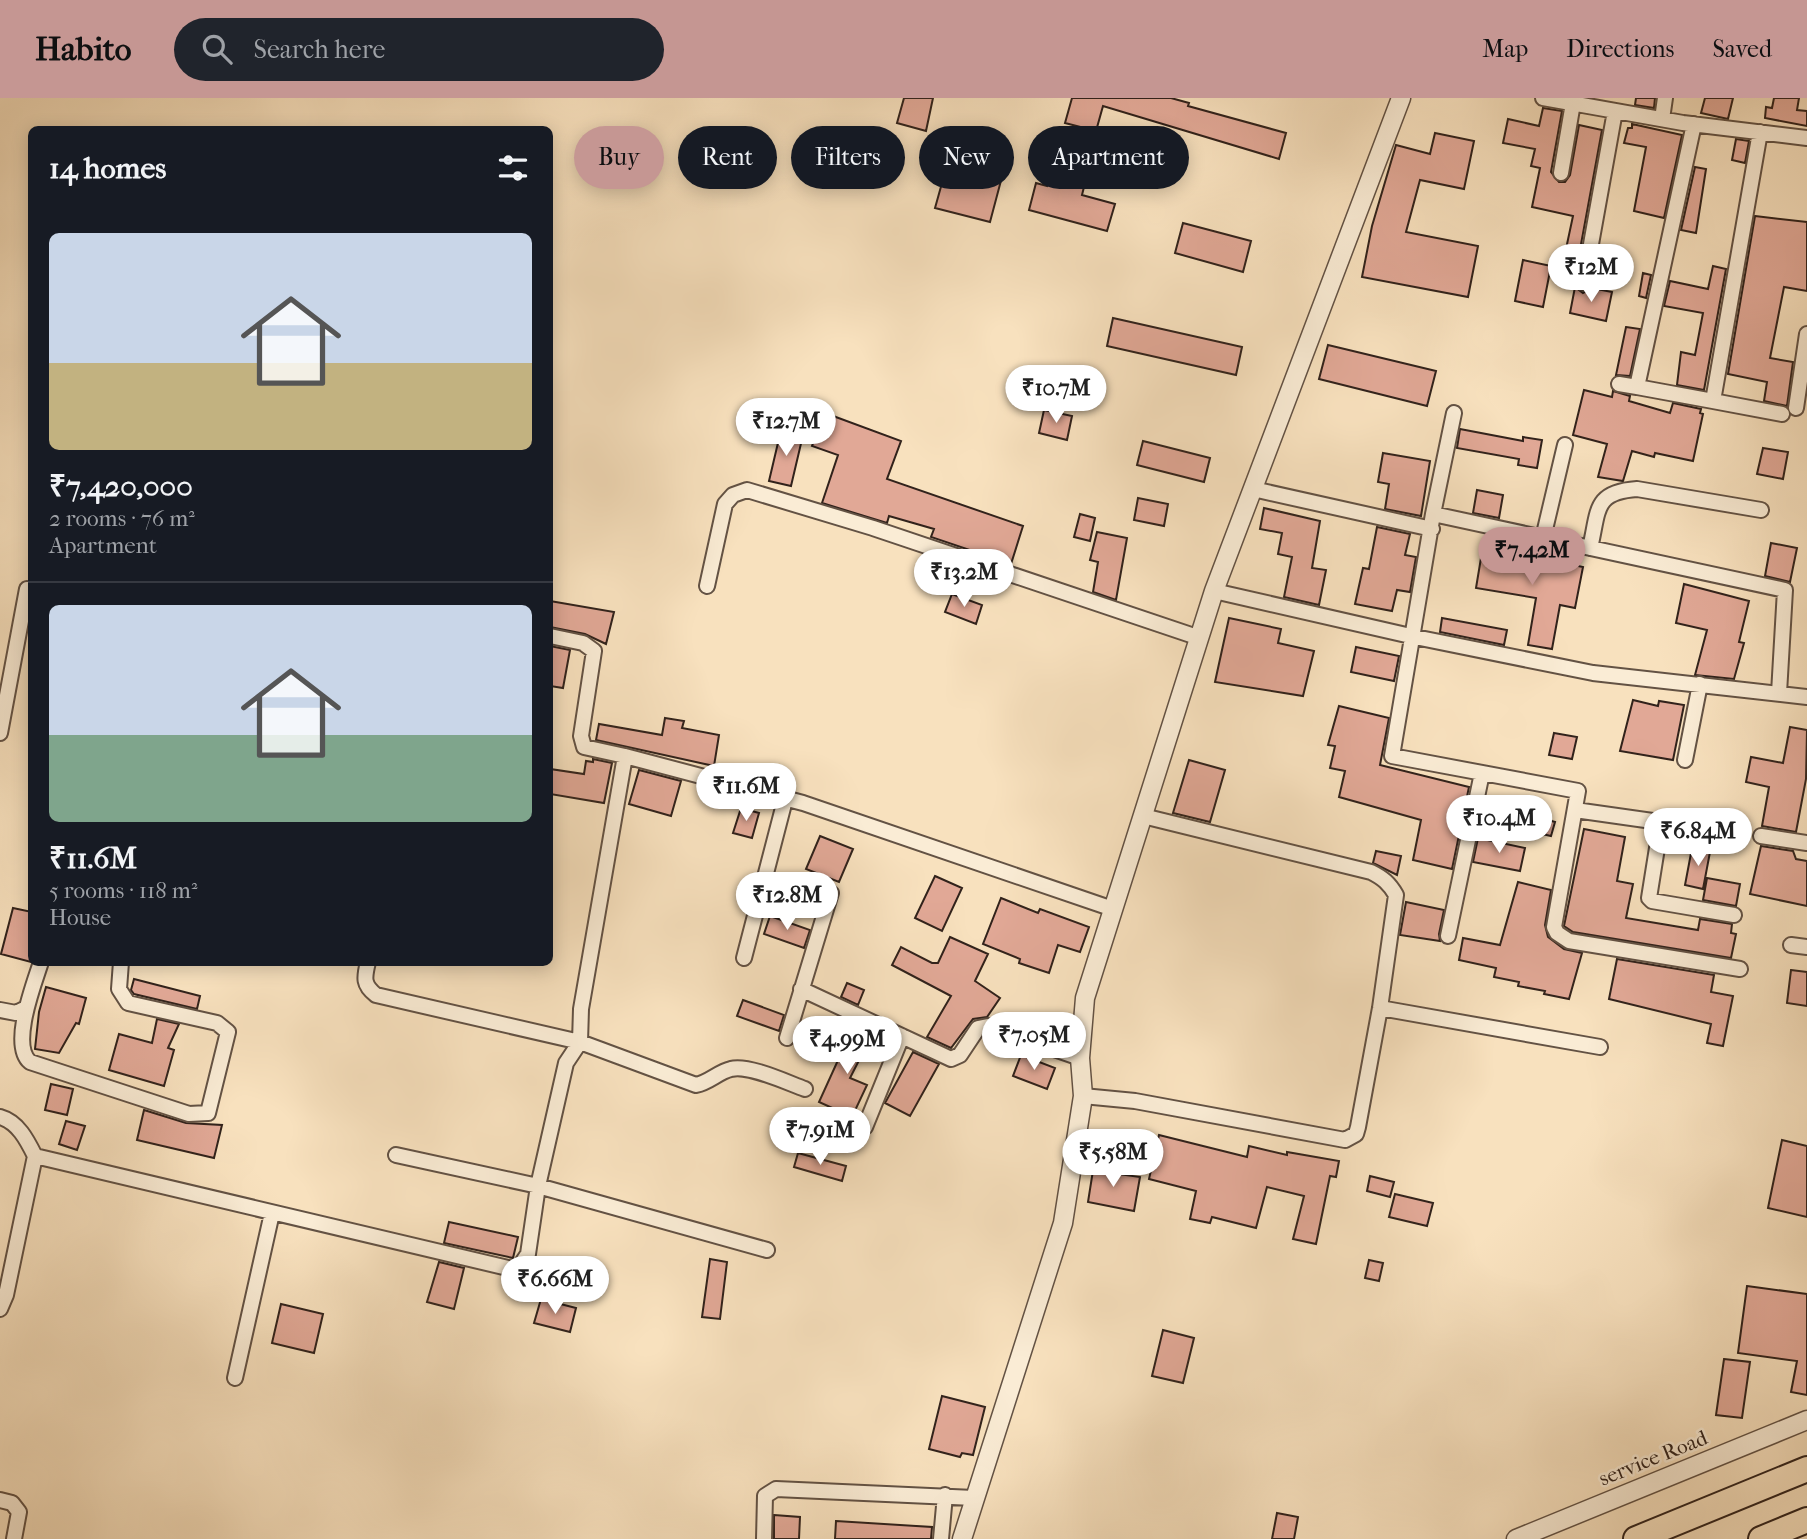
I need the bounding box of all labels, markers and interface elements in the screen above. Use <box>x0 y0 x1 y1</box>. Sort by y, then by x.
search box <box>174 18 664 81</box>
text: Habito <box>35 30 132 69</box>
icon: search <box>198 30 236 68</box>
text: Search here <box>254 34 385 65</box>
text: Map <box>1482 35 1528 63</box>
text: Directions <box>1566 35 1674 63</box>
text: Saved <box>1712 35 1772 63</box>
chip: Buy <box>574 126 664 189</box>
chip: Rent <box>678 126 777 189</box>
chip: Filters <box>791 126 905 189</box>
chip: New <box>919 126 1014 189</box>
chip: Apartment <box>1028 126 1189 189</box>
icon: filters <box>494 149 532 187</box>
text: 14 homes <box>49 151 166 186</box>
pin: ₹12M <box>1550 244 1632 304</box>
text: ₹12M <box>1564 253 1618 280</box>
icon: home <box>228 278 354 404</box>
pin: ₹10.7M <box>999 366 1113 425</box>
text: ₹10.7M <box>1021 374 1091 401</box>
pin: ₹12.7M <box>729 398 843 458</box>
text: ₹12.7M <box>752 407 820 434</box>
text: ₹7,420,000 <box>49 469 193 504</box>
text: 2 rooms · 76 m² <box>49 505 195 532</box>
pin: ₹7.42M <box>1475 528 1589 587</box>
text: Apartment <box>49 532 157 559</box>
text: ₹7.42M <box>1494 536 1570 563</box>
pin: ₹13.2M <box>907 550 1021 609</box>
text: ₹13.2M <box>930 558 998 585</box>
icon: home <box>228 650 354 776</box>
pin: ₹11.6M <box>689 764 803 823</box>
text: ₹11.6M <box>712 772 780 799</box>
pin: ₹10.4M <box>1442 796 1556 855</box>
text: ₹10.4M <box>1462 804 1536 831</box>
pin: ₹6.84M <box>1641 808 1755 868</box>
text: ₹6.84M <box>1660 817 1736 844</box>
text: ₹11.6M <box>49 841 137 876</box>
pin: ₹12.8M <box>730 872 844 932</box>
text: 5 rooms · 118 m² <box>49 877 197 904</box>
text: ₹12.8M <box>752 881 822 908</box>
text: House <box>49 904 111 931</box>
pin: ₹7.05M <box>977 1012 1091 1072</box>
pin: ₹4.99M <box>790 1016 904 1076</box>
text: ₹7.05M <box>998 1021 1070 1048</box>
text: ₹4.99M <box>809 1025 885 1052</box>
pin: ₹7.91M <box>763 1108 877 1167</box>
text: ₹7.91M <box>785 1116 855 1143</box>
pin: ₹5.58M <box>1056 1130 1170 1189</box>
text: ₹5.58M <box>1078 1138 1148 1165</box>
pin: ₹6.66M <box>498 1256 612 1316</box>
text: ₹6.66M <box>517 1265 593 1292</box>
street label: service Road <box>1595 1425 1711 1491</box>

